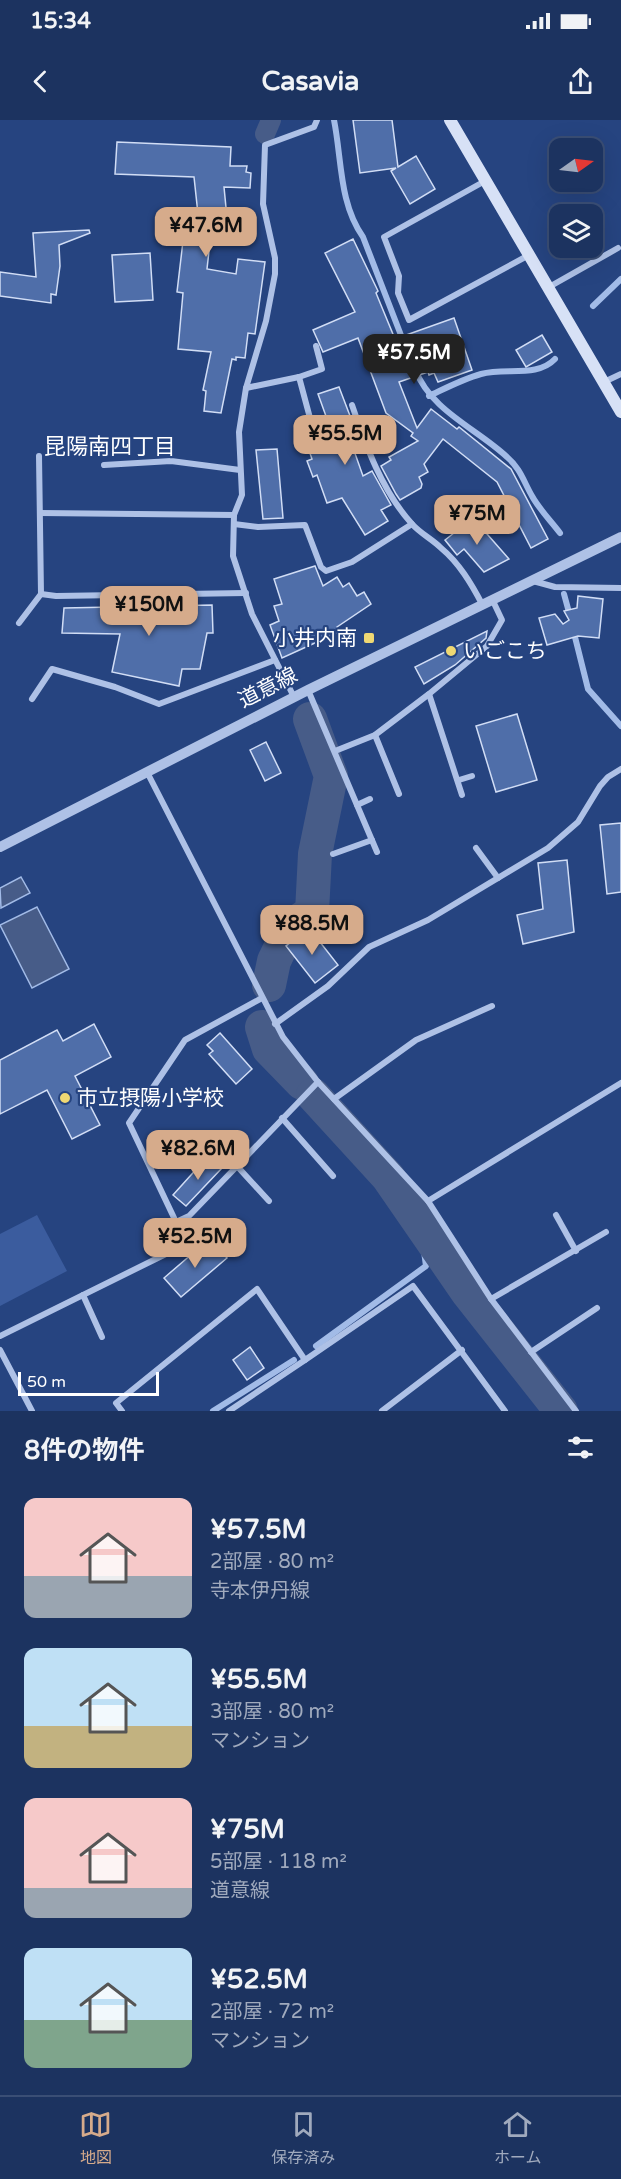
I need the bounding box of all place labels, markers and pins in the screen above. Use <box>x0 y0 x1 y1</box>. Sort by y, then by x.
pin: ¥47.6M <box>157 207 255 258</box>
pin: ¥57.5M <box>365 334 463 385</box>
pin: ¥55.5M <box>296 415 394 466</box>
pin: ¥75M <box>441 495 513 546</box>
pin: ¥150M <box>107 586 191 637</box>
place label: 小井内南 <box>273 626 357 651</box>
marker: 小井内南 <box>362 631 376 645</box>
place label: いごこち <box>463 639 547 664</box>
marker: いごこち <box>444 644 458 658</box>
pin: ¥88.5M <box>263 905 361 956</box>
place label: 市立摂陽小学校 <box>77 1086 224 1111</box>
marker: 市立摂陽小学校 <box>58 1091 72 1105</box>
pin: ¥82.6M <box>149 1130 247 1181</box>
pin: ¥52.5M <box>146 1218 244 1269</box>

